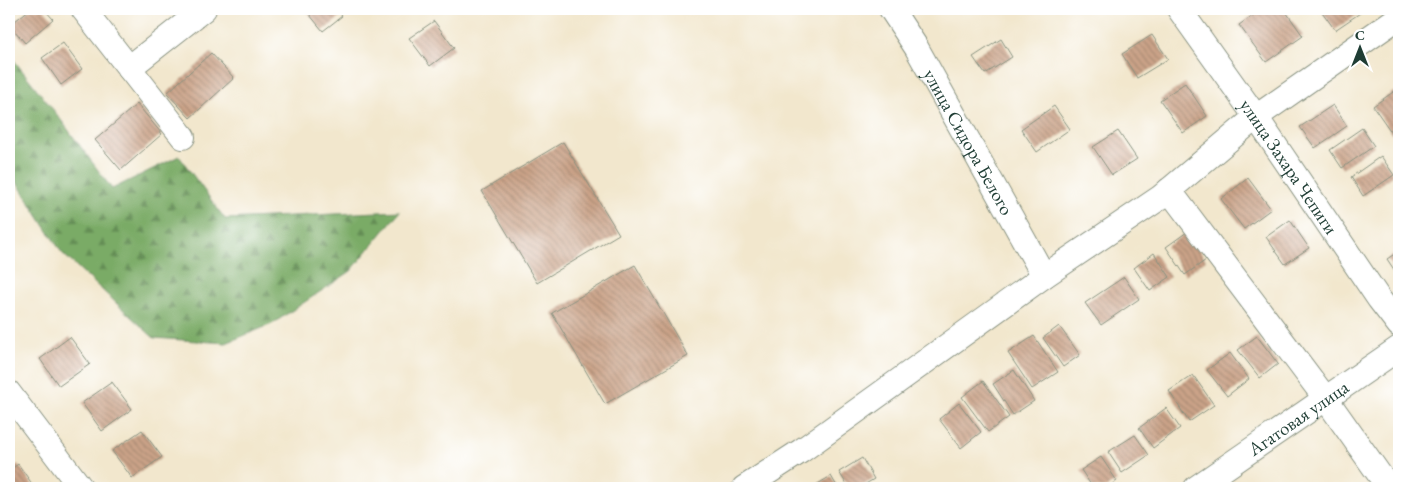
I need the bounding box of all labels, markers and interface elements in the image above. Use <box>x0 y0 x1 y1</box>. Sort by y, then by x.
north arrow <box>1336 22 1386 72</box>
text: С <box>1355 26 1365 44</box>
street label: улица Сидора Белого <box>918 64 1019 220</box>
street label: улица Захара Чепиги <box>1234 94 1344 239</box>
street label: Агатовая улица <box>1242 374 1354 462</box>

